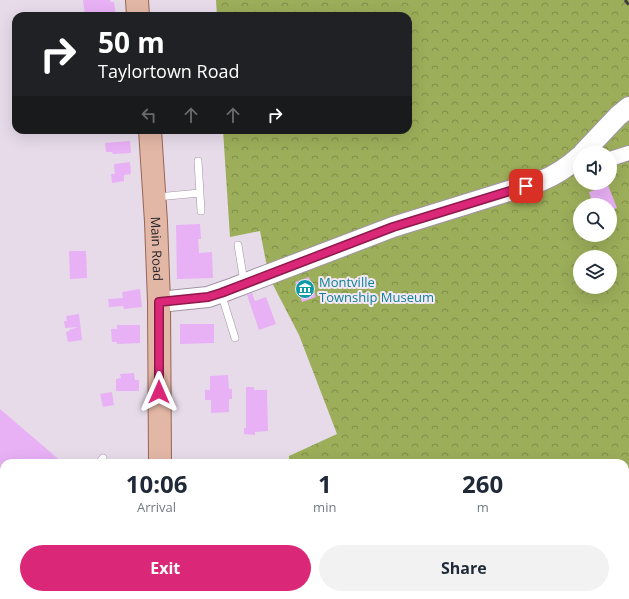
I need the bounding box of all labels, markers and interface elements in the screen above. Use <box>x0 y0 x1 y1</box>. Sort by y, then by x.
text: 50 m <box>98 23 165 61</box>
icon: right <box>32 28 84 80</box>
text: Taylortown Road <box>98 59 240 83</box>
icon: left <box>138 104 160 126</box>
icon: ahead <box>180 104 202 126</box>
icon: ahead <box>222 104 244 126</box>
icon: right <box>264 104 286 126</box>
map controls <box>573 146 617 294</box>
button: sound <box>573 146 617 190</box>
pin <box>509 169 543 203</box>
icon: arrive <box>515 175 537 197</box>
button: search <box>573 198 617 242</box>
street label: Main Road <box>147 216 167 281</box>
button: layers <box>573 250 617 294</box>
place label: Montville Township Museum <box>319 273 434 306</box>
museum icon: Montville Township Museum <box>294 278 316 300</box>
position arrow <box>138 371 180 413</box>
text: 10:06 <box>126 467 187 500</box>
text: 1 <box>318 467 332 500</box>
text: 260 <box>462 467 503 500</box>
text: Arrival <box>137 498 176 516</box>
text: min <box>313 498 336 516</box>
text: m <box>477 498 489 516</box>
button: Exit <box>20 545 311 591</box>
button: Share <box>319 545 609 591</box>

